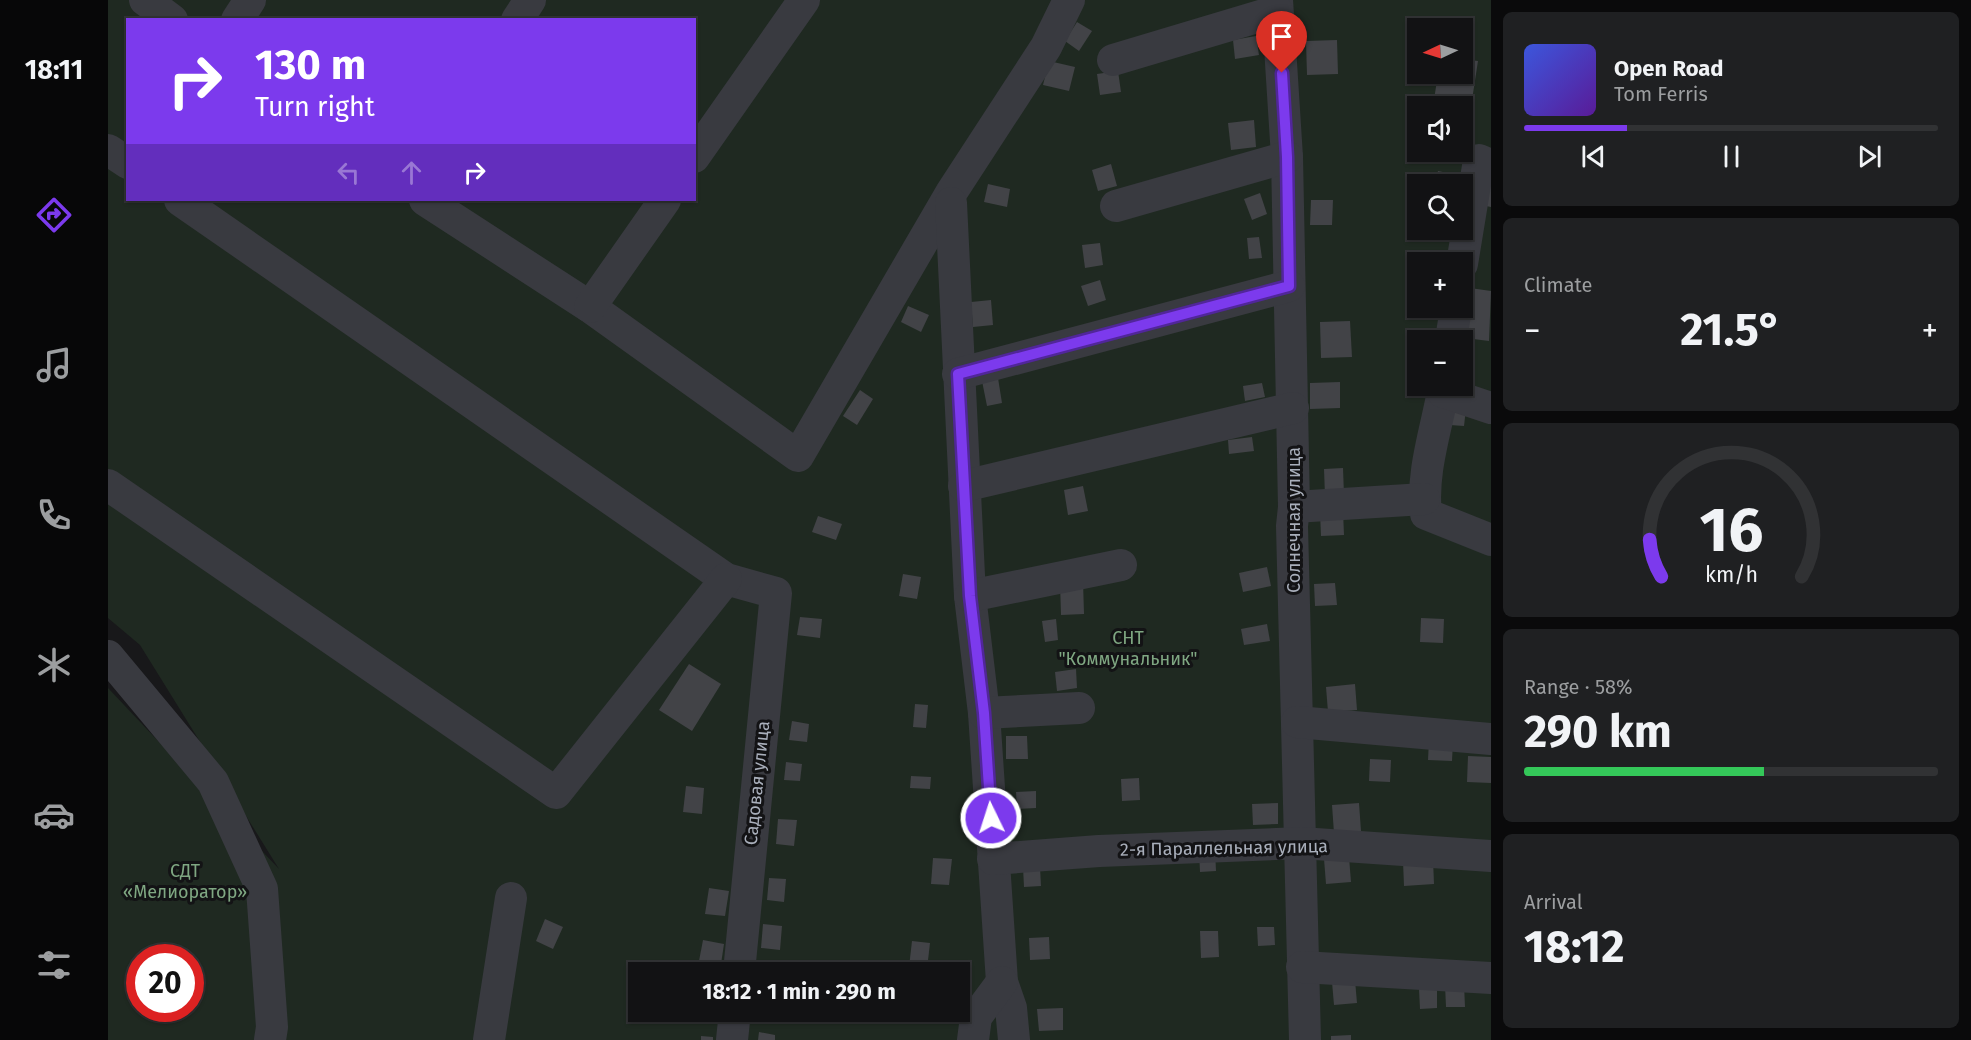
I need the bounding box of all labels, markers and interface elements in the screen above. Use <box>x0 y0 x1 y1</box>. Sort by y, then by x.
pin <box>1256 11 1307 73</box>
north arrow <box>1407 18 1473 84</box>
map controls <box>1407 18 1473 396</box>
icon: arrive <box>1265 20 1298 53</box>
text: 130 m <box>255 40 366 90</box>
icon: right <box>156 42 234 120</box>
text: 18:11 <box>25 54 83 86</box>
text: Open Road <box>1614 55 1724 82</box>
text: Tom Ferris <box>1614 82 1708 106</box>
text: Turn right <box>255 91 375 123</box>
button: sound <box>1407 96 1473 162</box>
icon: previous <box>1577 140 1610 173</box>
icon: pause <box>1715 140 1748 173</box>
icon: next <box>1853 140 1886 173</box>
icon: left <box>332 156 365 189</box>
icon: ahead <box>395 156 428 189</box>
icon: right <box>458 156 491 189</box>
button: search <box>1407 174 1473 240</box>
icon: directions <box>33 194 75 236</box>
button: + <box>1407 252 1473 318</box>
text: Climate <box>1524 273 1592 297</box>
text: 21.5° <box>1680 303 1782 357</box>
text: − <box>1524 311 1541 351</box>
text: + <box>1922 311 1938 351</box>
button: − <box>1407 330 1473 396</box>
icon: music <box>33 344 75 386</box>
street label: Солнечная улица <box>1283 447 1305 593</box>
text: 16 <box>1699 493 1763 568</box>
icon: phone <box>33 494 75 536</box>
text: km/h <box>1704 562 1758 588</box>
park label: СНТ "Коммунальник" <box>1058 627 1198 670</box>
icon: climate <box>33 644 75 686</box>
text: Range · 58% <box>1524 675 1632 699</box>
text: 290 km <box>1524 705 1672 759</box>
street label: Садовая улица <box>740 720 774 846</box>
position arrow <box>959 786 1023 850</box>
icon: car <box>33 794 75 836</box>
street label: 2-я Параллельная улица <box>1120 835 1328 861</box>
park label: СДТ «Мелиоратор» <box>123 860 247 903</box>
text: Arrival <box>1524 890 1583 914</box>
text: 18:12 <box>1524 920 1624 974</box>
icon: filters <box>33 944 75 986</box>
speed limit sign: 20 <box>126 944 204 1022</box>
text: 18:12 · 1 min · 290 m <box>702 978 896 1005</box>

